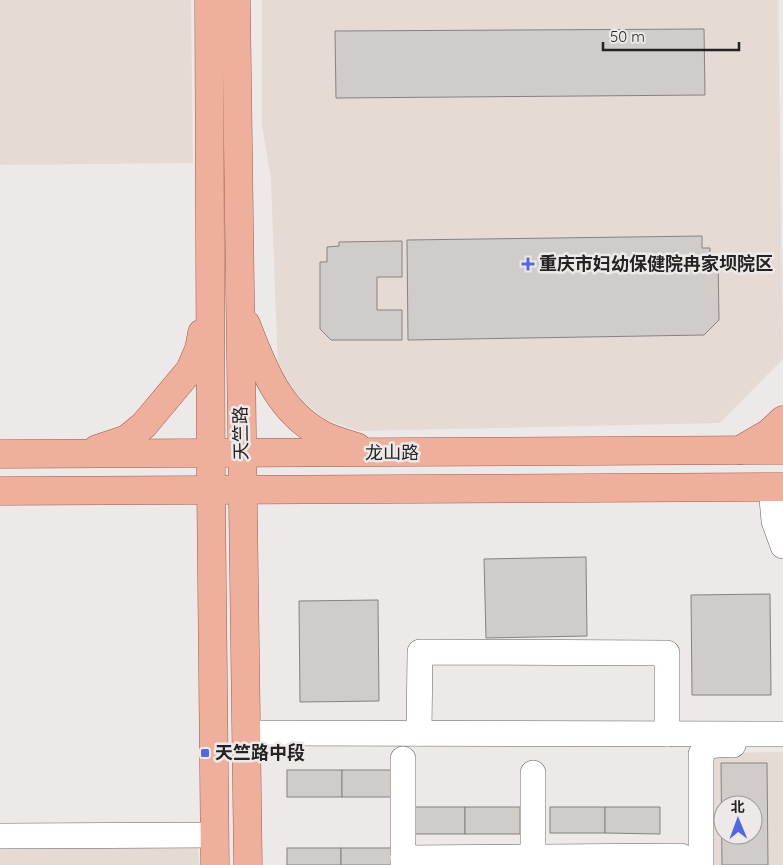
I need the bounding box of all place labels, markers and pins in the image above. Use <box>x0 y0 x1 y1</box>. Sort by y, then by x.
place label: 重庆市妇幼保健院冉家坝院区 <box>539 252 773 275</box>
marker: 重庆市妇幼保健院冉家坝院区 <box>521 257 535 271</box>
place label: 天竺路中段 <box>215 741 305 764</box>
marker: 天竺路中段 <box>199 747 211 759</box>

